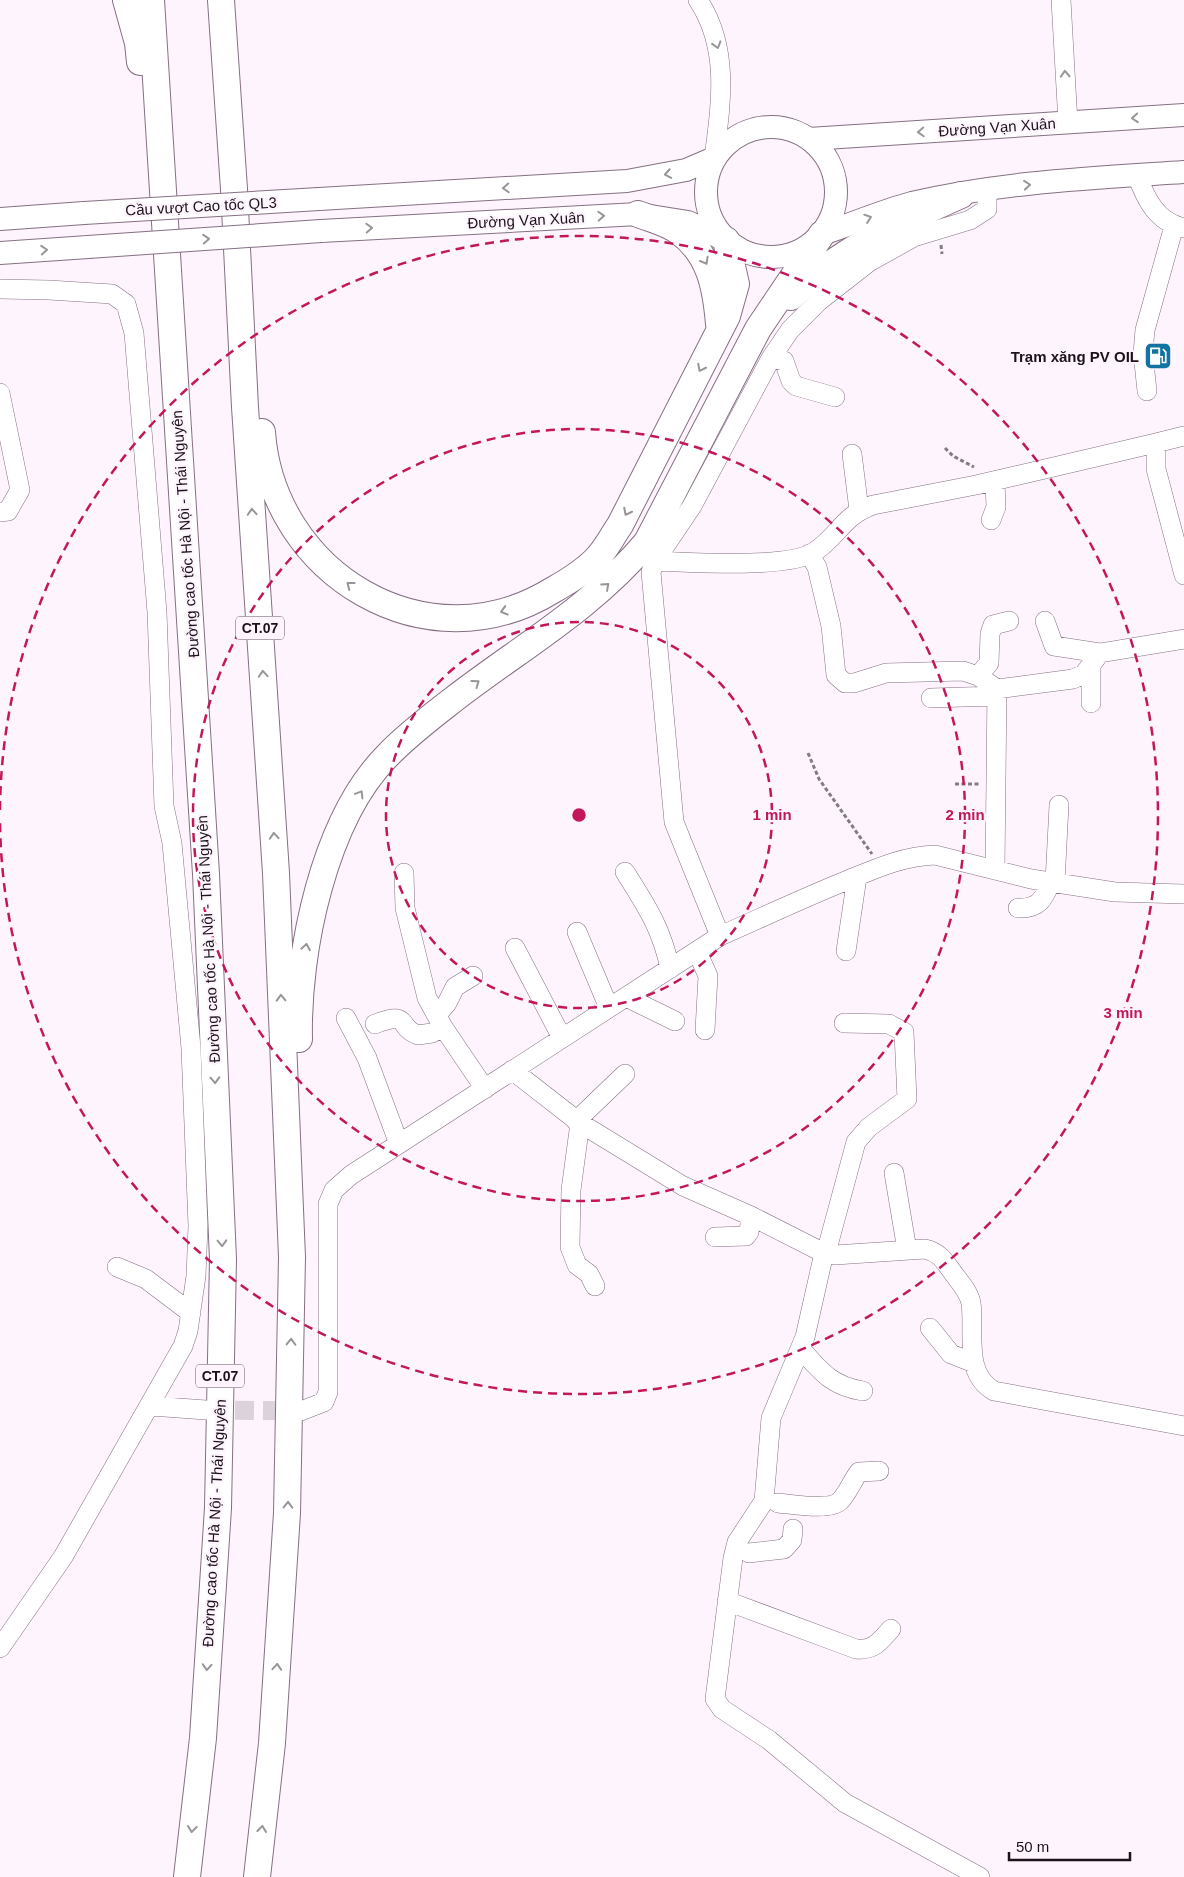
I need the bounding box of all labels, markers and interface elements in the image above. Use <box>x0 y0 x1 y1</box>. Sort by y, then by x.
one-way arrow <box>711 40 721 48</box>
one-way arrow <box>1060 70 1071 78</box>
one-way arrow <box>1131 112 1139 123</box>
street label: Đường Vạn Xuân <box>938 114 1056 140</box>
one-way arrow <box>917 126 925 137</box>
one-way arrow <box>664 168 672 178</box>
one-way arrow <box>1023 180 1031 191</box>
one-way arrow <box>502 182 510 193</box>
street label: Cầu vượt Cao tốc QL3 <box>125 194 277 218</box>
street label: Đường Vạn Xuân <box>467 208 585 232</box>
one-way arrow <box>598 211 606 222</box>
one-way arrow <box>863 214 872 224</box>
one-way arrow <box>365 223 373 234</box>
one-way arrow <box>203 233 211 244</box>
one-way arrow <box>40 245 48 256</box>
one-way arrow <box>698 255 708 264</box>
fuel station icon: Trạm xăng PV OIL <box>1143 341 1173 371</box>
place label: Trạm xăng PV OIL <box>1011 348 1139 365</box>
one-way arrow <box>697 363 707 372</box>
street label: Đường cao tốc Hà Nội - Thái Nguyên <box>168 410 202 658</box>
one-way arrow <box>623 507 633 516</box>
one-way arrow <box>247 508 258 516</box>
one-way arrow <box>347 583 356 591</box>
one-way arrow <box>601 583 610 592</box>
one-way arrow <box>501 606 509 616</box>
road number: CT.07 <box>236 616 284 640</box>
one-way arrow <box>257 670 268 678</box>
one-way arrow <box>470 680 480 689</box>
one-way arrow <box>353 791 363 800</box>
centre of rings <box>570 806 588 824</box>
text: 1 min <box>752 806 792 823</box>
text: 2 min <box>945 806 985 823</box>
street label: Đường cao tốc Hà Nội - Thái Nguyên <box>193 815 223 1063</box>
one-way arrow <box>268 832 279 840</box>
one-way arrow <box>301 942 311 951</box>
one-way arrow <box>276 994 287 1002</box>
text: 3 min <box>1103 1004 1143 1021</box>
one-way arrow <box>210 1076 220 1084</box>
one-way arrow <box>217 1239 227 1247</box>
one-way arrow <box>285 1338 296 1346</box>
road number: CT.07 <box>196 1364 244 1388</box>
street label: Đường cao tốc Hà Nội - Thái Nguyên <box>199 1399 229 1647</box>
one-way arrow <box>282 1500 293 1508</box>
one-way arrow <box>202 1663 213 1671</box>
one-way arrow <box>272 1663 283 1671</box>
one-way arrow <box>256 1824 267 1832</box>
one-way arrow <box>187 1825 198 1833</box>
scale bar <box>1009 1830 1130 1862</box>
text: 50 m <box>1016 1838 1049 1855</box>

